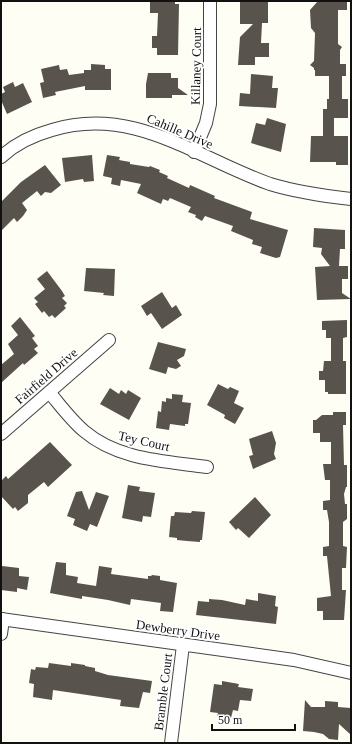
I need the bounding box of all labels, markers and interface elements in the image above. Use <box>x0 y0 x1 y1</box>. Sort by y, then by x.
street label: Killaney Court <box>188 27 204 105</box>
street label: Cahille Drive <box>145 110 216 152</box>
street label: Fairfield Drive <box>12 345 80 407</box>
street label: Tey Court <box>117 428 171 454</box>
street label: Dewberry Drive <box>135 617 221 643</box>
street label: Bramble Court <box>151 652 175 731</box>
scale bar <box>212 706 295 732</box>
text: 50 m <box>218 713 243 727</box>

